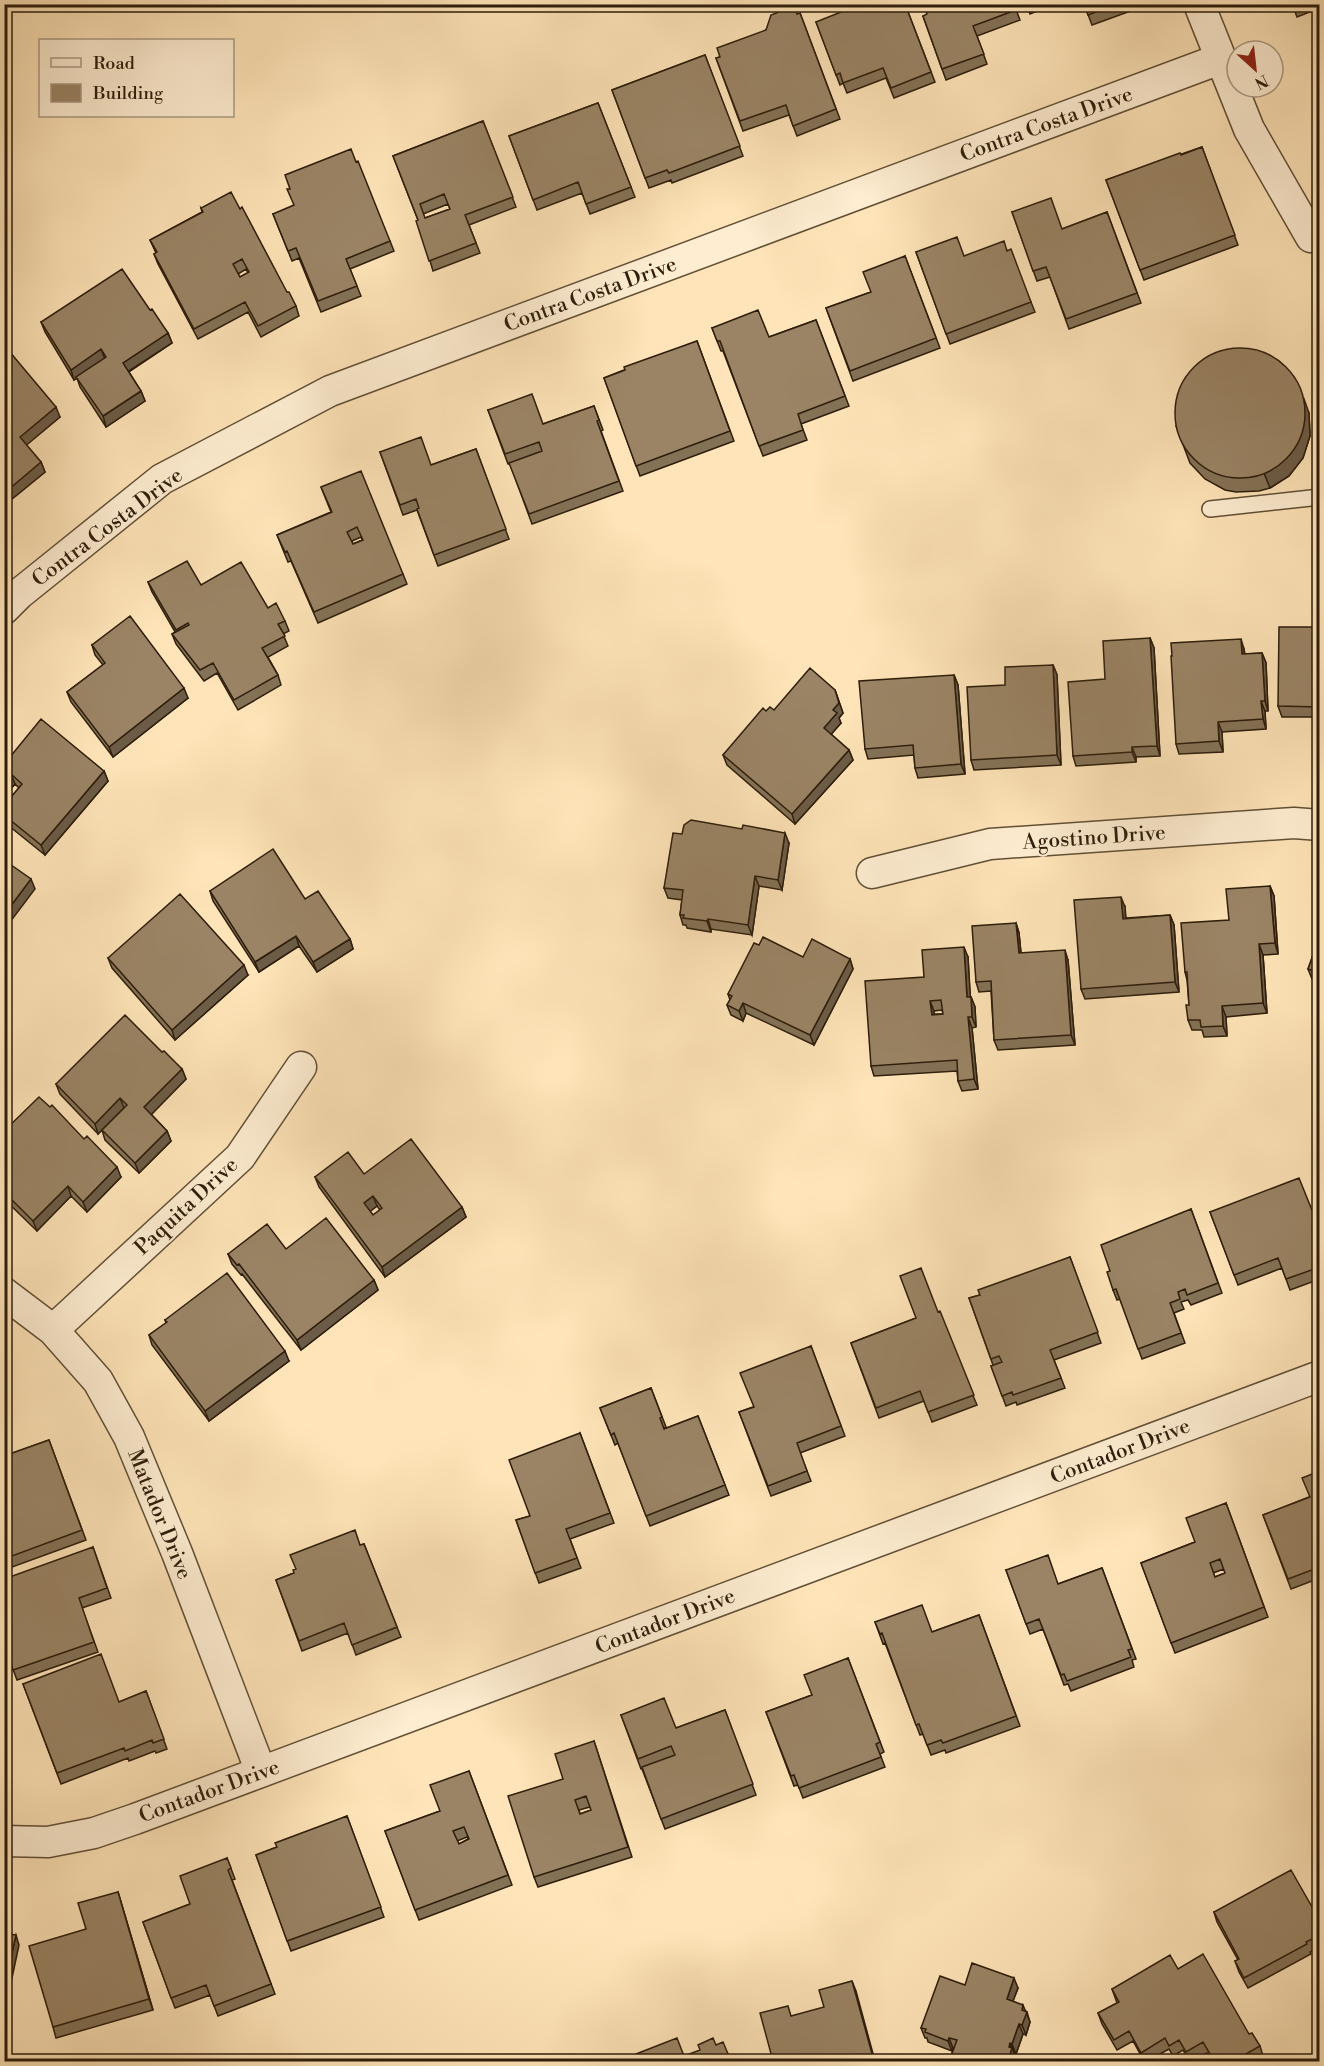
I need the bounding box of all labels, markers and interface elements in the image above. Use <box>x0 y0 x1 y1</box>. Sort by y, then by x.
legend <box>39 39 234 117</box>
north arrow <box>1225 39 1285 99</box>
text: Road <box>93 52 136 75</box>
text: N <box>1251 70 1272 93</box>
text: Building <box>92 82 164 105</box>
street label: Contra Costa Drive <box>956 82 1136 168</box>
street label: Contra Costa Drive <box>500 252 680 338</box>
street label: Contra Costa Drive <box>27 463 188 593</box>
street label: Agostino Drive <box>1021 820 1167 856</box>
street label: Paquita Drive <box>130 1152 244 1261</box>
street label: Contador Drive <box>1047 1413 1194 1491</box>
street label: Matador Drive <box>121 1445 197 1583</box>
street label: Contador Drive <box>592 1583 739 1661</box>
street label: Contador Drive <box>135 1754 283 1829</box>

